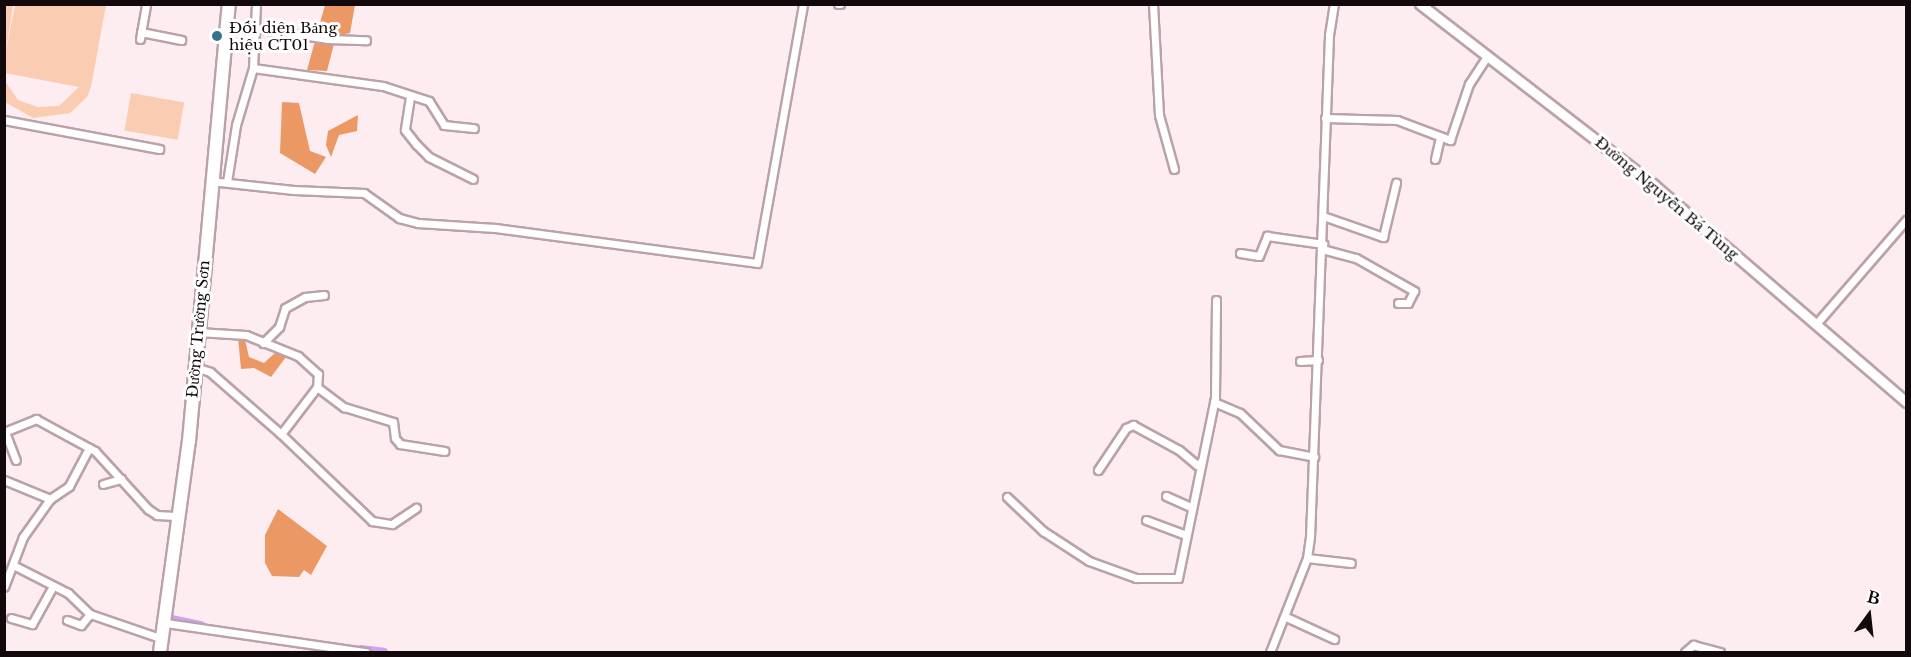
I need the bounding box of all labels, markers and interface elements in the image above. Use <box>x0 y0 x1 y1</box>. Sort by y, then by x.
place label: Đối diện Bảng hiệu CT01 <box>229 18 337 53</box>
marker: Đối diện Bảng hiệu CT01 <box>210 29 224 43</box>
street label: Đường Nguyễn Bá Tùng <box>1591 133 1743 263</box>
street label: Đường Trường Sơn <box>183 259 213 399</box>
north arrow <box>1839 585 1899 645</box>
text: B <box>1865 586 1882 609</box>

